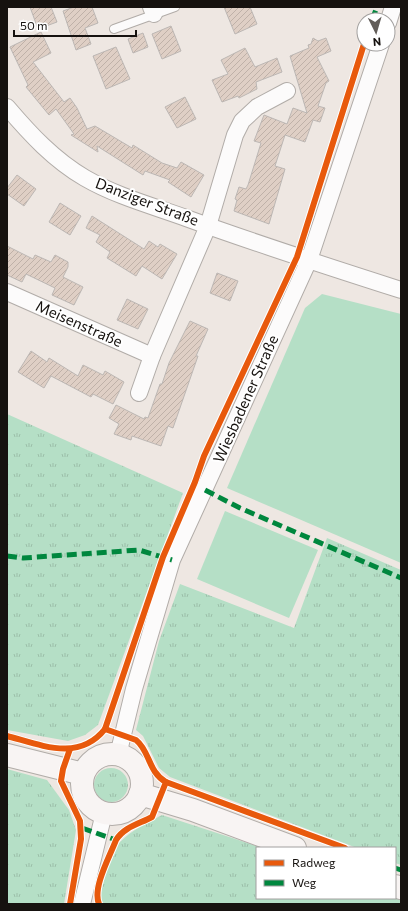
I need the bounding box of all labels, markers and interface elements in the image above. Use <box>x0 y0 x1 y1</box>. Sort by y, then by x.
scale bar <box>14 12 136 38</box>
north arrow <box>356 12 396 52</box>
text: 50 m <box>20 18 48 32</box>
text: N <box>372 36 382 49</box>
street label: Danziger Straße <box>93 173 202 229</box>
street label: Meisenstraße <box>33 296 126 350</box>
street label: Wiesbadener Straße <box>209 332 281 465</box>
legend <box>256 847 396 899</box>
text: Radweg <box>292 855 336 869</box>
text: Weg <box>292 875 317 889</box>

